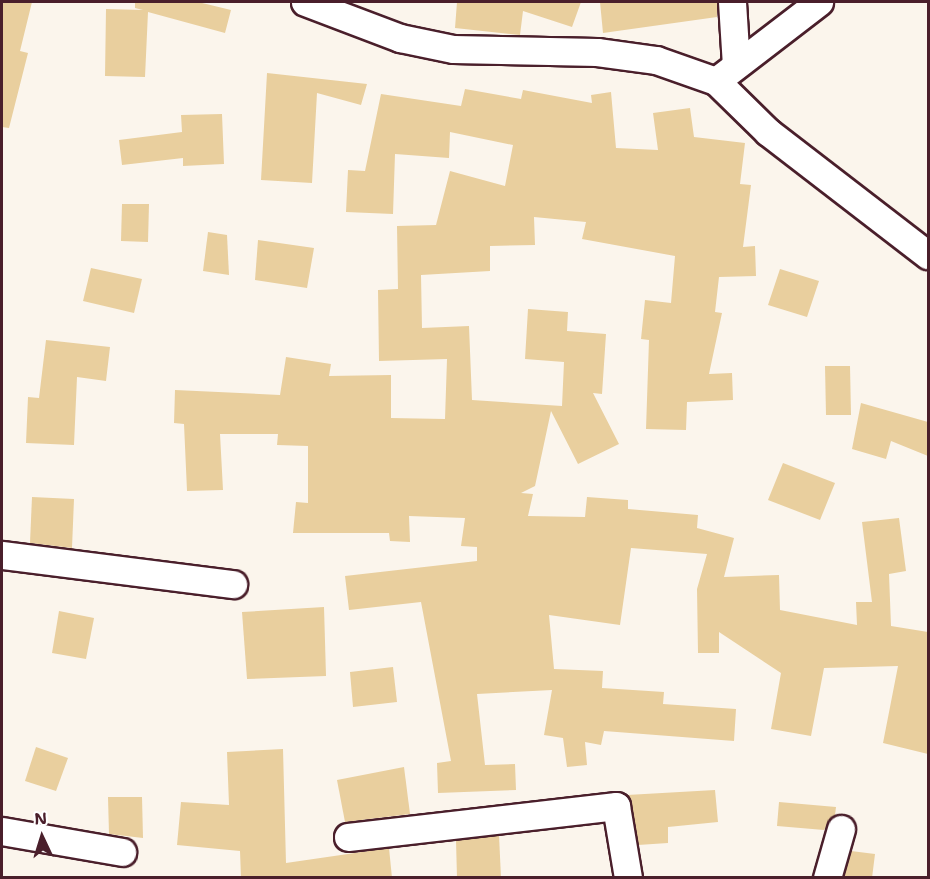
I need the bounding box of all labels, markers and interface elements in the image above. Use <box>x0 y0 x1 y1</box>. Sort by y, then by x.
north arrow <box>12 807 72 867</box>
text: N <box>34 808 48 829</box>

